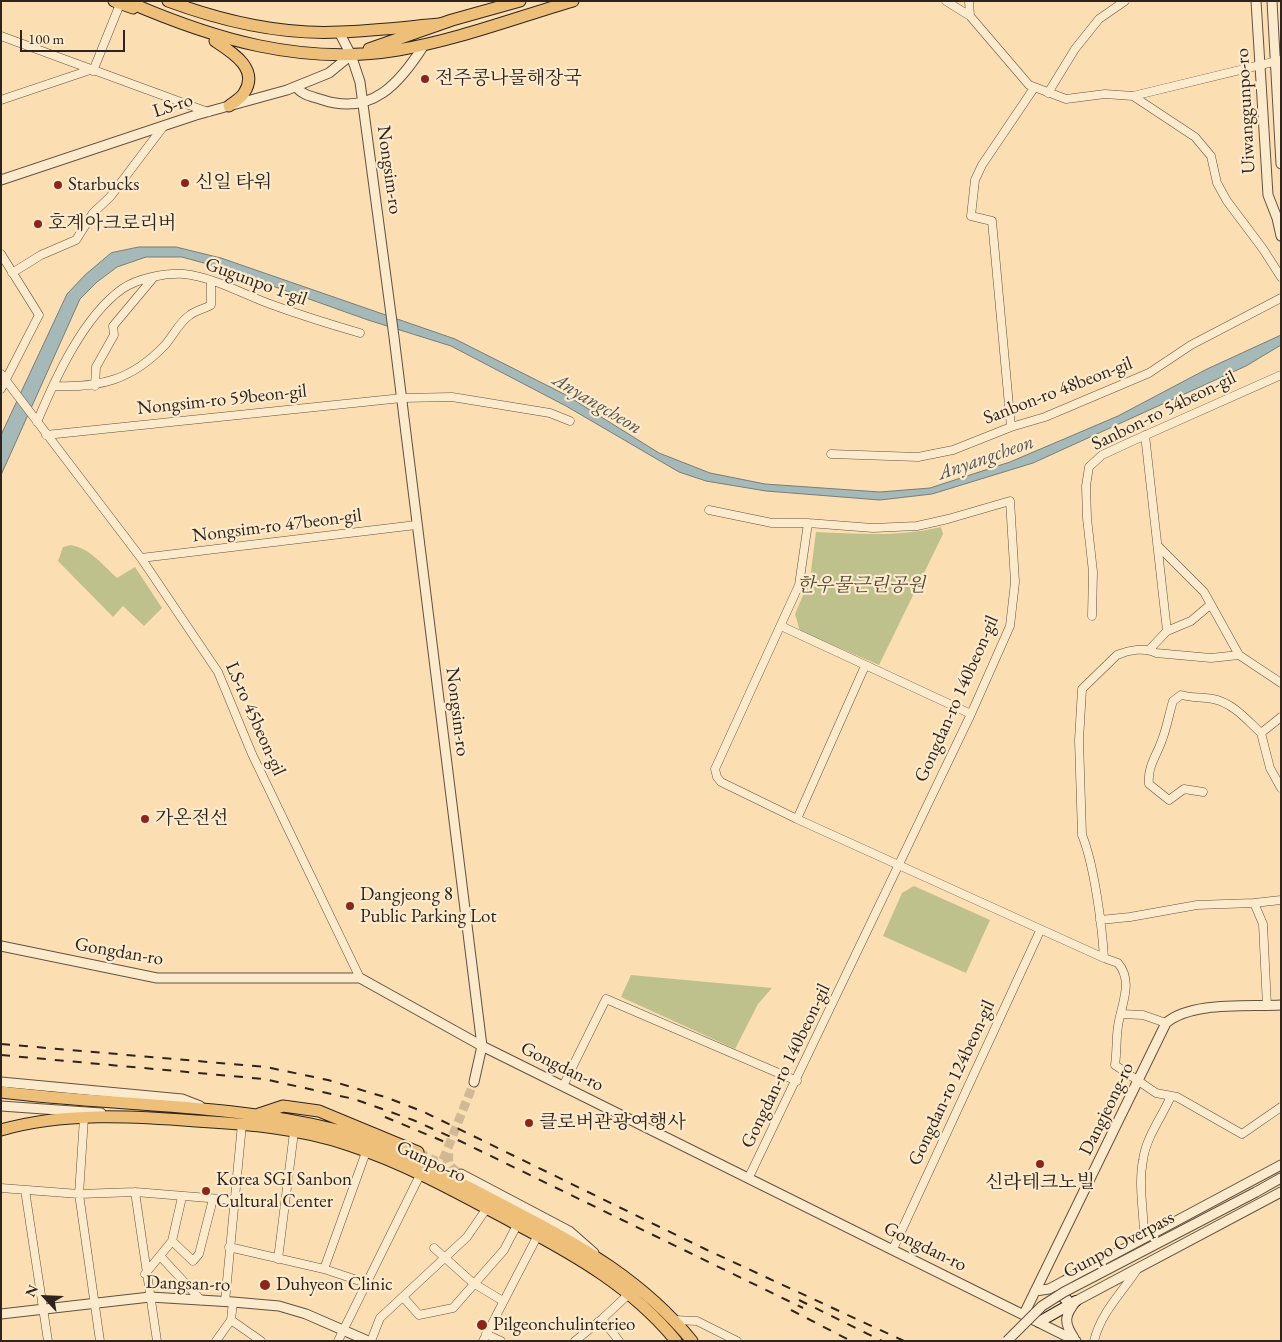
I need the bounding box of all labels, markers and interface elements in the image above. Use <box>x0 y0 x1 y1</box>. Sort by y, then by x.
scale bar <box>22 20 128 52</box>
text: 100 m <box>28 29 64 48</box>
street label: Uiwanggunpo-ro <box>1231 48 1261 174</box>
place label: 전주콩나물해장국 <box>435 68 582 90</box>
marker: 전주콩나물해장국 <box>419 73 431 85</box>
street label: LS-ro <box>150 89 196 123</box>
street label: Nongsim-ro <box>371 124 407 216</box>
place label: 신일 타워 <box>195 172 272 194</box>
place label: Starbucks <box>68 174 139 196</box>
marker: 신일 타워 <box>179 177 191 189</box>
marker: Starbucks <box>52 179 64 191</box>
place label: 호계아크로리버 <box>48 213 176 235</box>
marker: 호계아크로리버 <box>32 218 44 230</box>
street label: Gugunpo 1-gil <box>202 253 310 311</box>
street label: Sanbon-ro 48beon-gil <box>980 352 1136 430</box>
street label: Sanbon-ro 54beon-gil <box>1088 366 1240 456</box>
water label: Anyangcheon <box>548 368 646 440</box>
street label: Nongsim-ro 59beon-gil <box>136 380 308 420</box>
water label: Anyangcheon <box>935 430 1037 486</box>
street label: Nongsim-ro 47beon-gil <box>191 504 363 548</box>
park label: 한우물근린공원 <box>797 575 925 597</box>
street label: Gongdan-ro 140beon-gil <box>910 612 1004 786</box>
street label: LS-ro 45beon-gil <box>220 659 290 779</box>
street label: Nongsim-ro <box>440 666 474 758</box>
place label: 가온전선 <box>155 808 228 830</box>
marker: 가온전선 <box>139 813 151 825</box>
place label: Dangjeong 8 Public Parking Lot <box>360 884 496 928</box>
marker: Dangjeong 8 Public Parking Lot <box>344 900 356 912</box>
street label: Gongdan-ro <box>73 933 165 971</box>
street label: Gongdan-ro 140beon-gil <box>736 980 836 1152</box>
street label: Gongdan-ro 124beon-gil <box>904 997 1000 1169</box>
street label: Gongdan-ro <box>517 1037 607 1097</box>
street label: Dangjeong-ro <box>1075 1059 1139 1159</box>
place label: 클로버관광여행사 <box>539 1112 686 1134</box>
marker: 클로버관광여행사 <box>523 1117 535 1129</box>
street label: Gunpo-ro <box>393 1136 469 1188</box>
marker: 신라테크노빌 <box>1034 1158 1046 1170</box>
place label: Korea SGI Sanbon Cultural Center <box>216 1169 352 1213</box>
place label: 신라테크노빌 <box>985 1172 1095 1194</box>
marker: Korea SGI Sanbon Cultural Center <box>200 1185 212 1197</box>
street label: Gunpo Overpass <box>1060 1206 1178 1284</box>
street label: Gongdan-ro <box>880 1217 970 1277</box>
street label: Dangsan-ro <box>145 1271 231 1297</box>
north arrow <box>20 1272 70 1322</box>
place label: Duhyeon Clinic <box>276 1274 393 1296</box>
marker: Duhyeon Clinic <box>258 1278 272 1292</box>
text: N <box>21 1282 42 1300</box>
place label: Pilgeonchulinterieo <box>493 1314 635 1336</box>
marker: Pilgeonchulinterieo <box>475 1318 489 1332</box>

